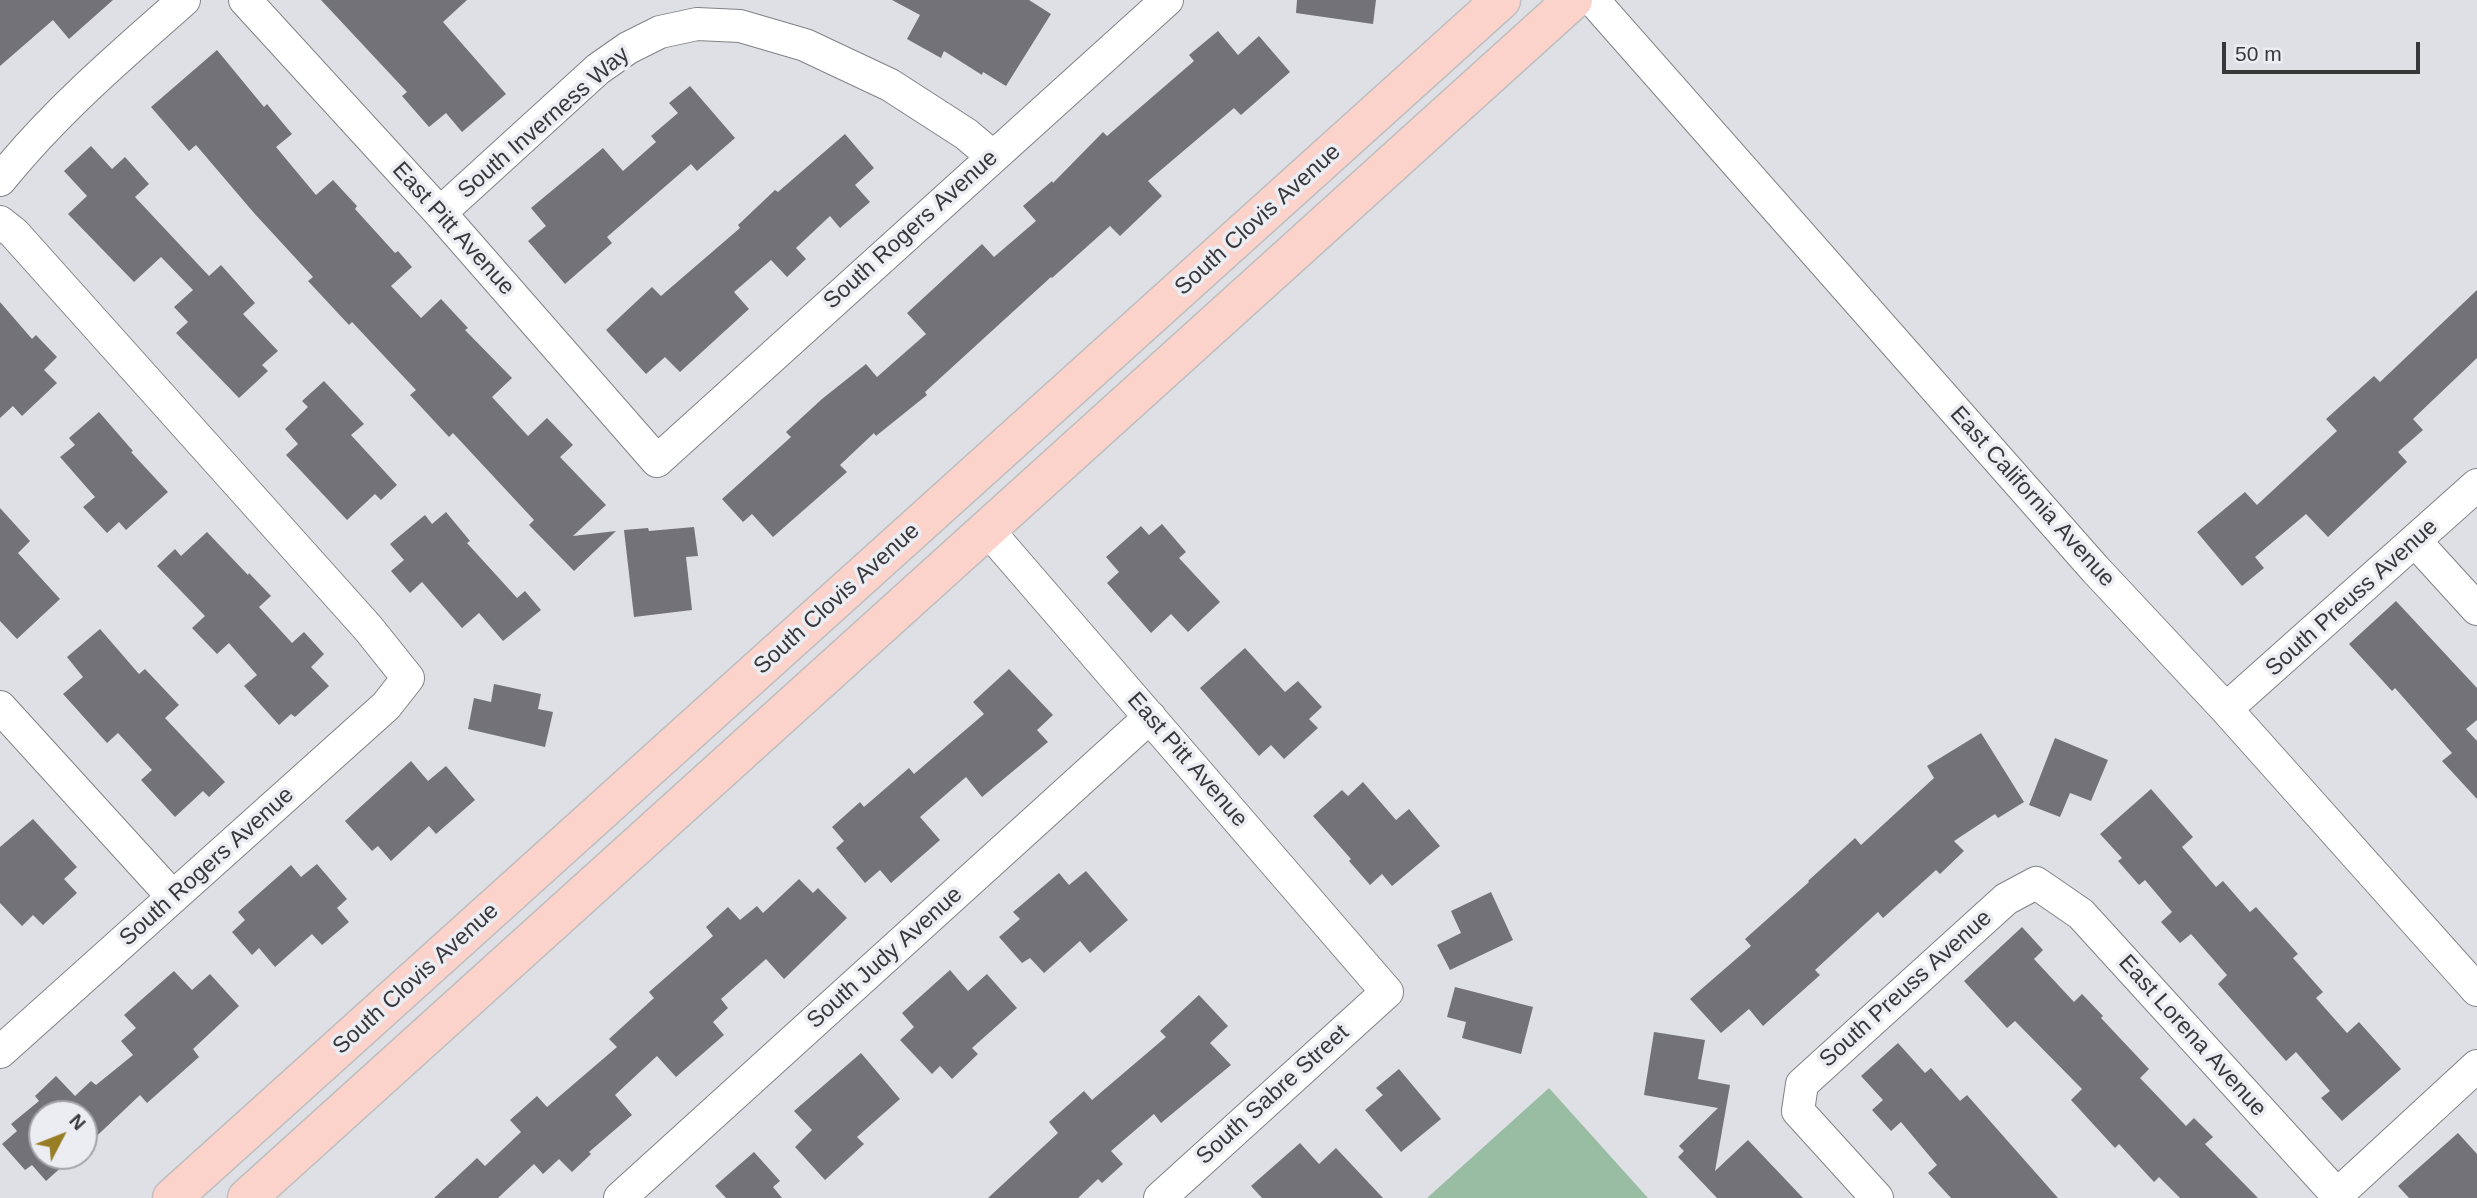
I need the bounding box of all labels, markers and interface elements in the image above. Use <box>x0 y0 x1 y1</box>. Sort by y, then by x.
scale bar <box>2225 28 2423 72</box>
street label: South Inverness Way <box>453 41 635 205</box>
text: 50 m <box>2235 42 2282 65</box>
street label: South Clovis Avenue <box>1170 138 1346 302</box>
street label: South Rogers Avenue <box>818 145 1004 315</box>
street label: East Pitt Avenue <box>386 157 520 301</box>
street label: East California Avenue <box>1944 401 2120 593</box>
street label: South Preuss Avenue <box>2260 513 2444 683</box>
street label: South Clovis Avenue <box>749 517 925 681</box>
street label: East Pitt Avenue <box>1121 687 1253 833</box>
street label: South Rogers Avenue <box>114 782 300 952</box>
street label: South Judy Avenue <box>802 881 968 1035</box>
street label: South Clovis Avenue <box>328 897 504 1061</box>
street label: South Preuss Avenue <box>1814 904 1998 1074</box>
street label: East Lorena Avenue <box>2112 949 2272 1123</box>
street label: South Sabre Street <box>1191 1019 1355 1171</box>
north arrow <box>28 1100 98 1170</box>
text: N <box>65 1110 90 1134</box>

